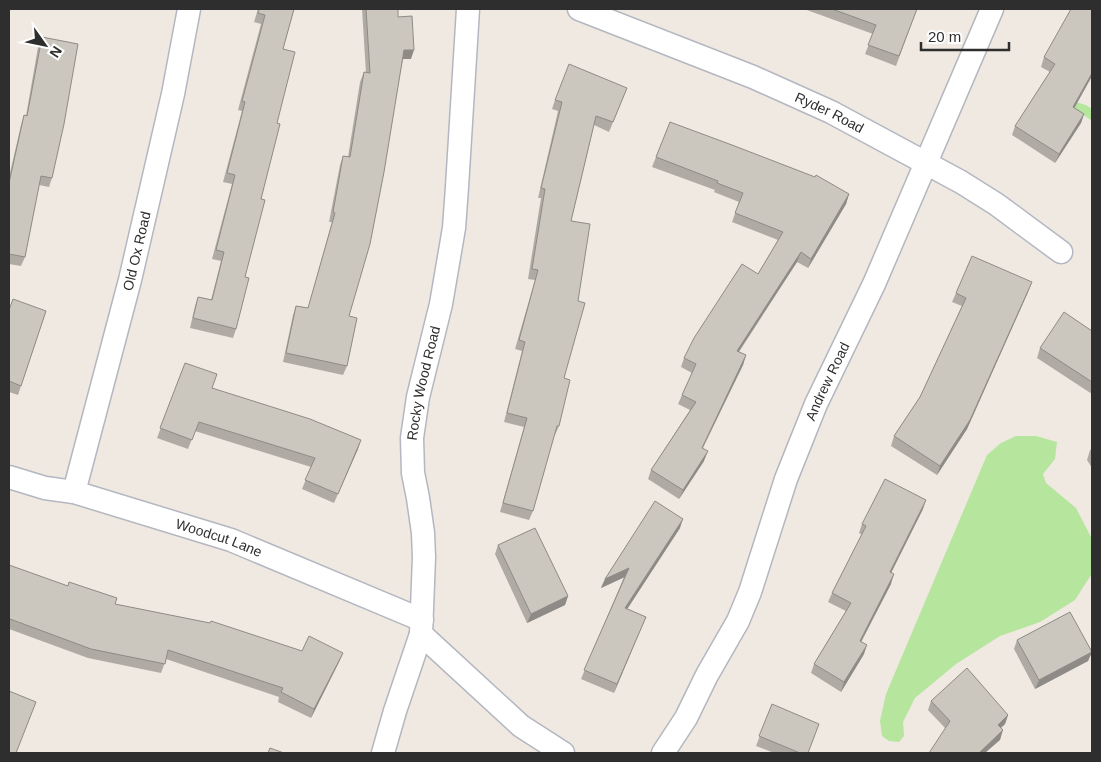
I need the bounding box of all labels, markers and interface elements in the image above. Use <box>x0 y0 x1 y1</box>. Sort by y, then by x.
north arrow <box>20 20 70 70</box>
scale bar <box>921 20 1008 52</box>
text: 20 m <box>928 28 961 45</box>
text: N <box>46 43 65 61</box>
street label: Ryder Road <box>792 89 867 136</box>
street label: Old Ox Road <box>120 210 154 292</box>
street label: Rocky Wood Road <box>404 324 443 441</box>
street label: Andrew Road <box>802 340 853 423</box>
street label: Woodcut Lane <box>174 516 265 560</box>

